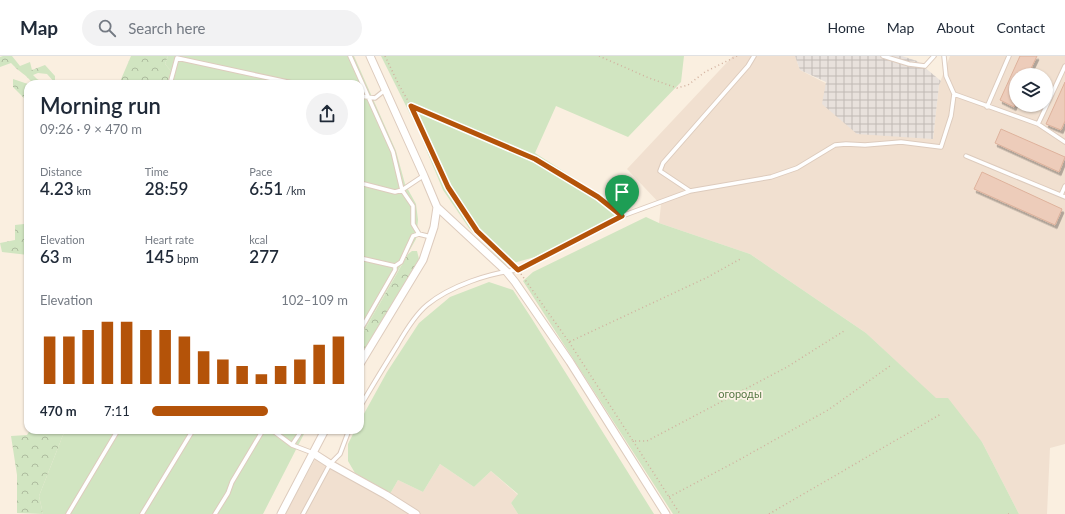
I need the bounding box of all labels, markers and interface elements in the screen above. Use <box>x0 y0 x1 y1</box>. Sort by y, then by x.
search box <box>82 10 362 46</box>
text: Map <box>20 16 58 39</box>
icon: search <box>96 17 118 39</box>
text: Search here <box>128 19 206 37</box>
text: Home <box>827 19 865 36</box>
text: Map <box>887 19 914 36</box>
text: About <box>936 19 974 36</box>
text: Contact <box>996 19 1045 36</box>
map controls <box>1009 68 1053 112</box>
button: layers <box>1009 68 1053 112</box>
text: Morning run <box>40 92 161 119</box>
button: share <box>306 93 348 135</box>
text: 09:26 · 9 × 470 m <box>40 121 142 137</box>
text: Distance <box>40 165 82 178</box>
text: Time <box>145 165 169 178</box>
text: Pace <box>249 165 272 178</box>
pin <box>605 175 639 216</box>
text: 4.23 <box>40 178 74 199</box>
text: 28:59 <box>145 178 188 199</box>
text: 6:51 <box>249 178 283 199</box>
icon: arrive <box>611 181 633 203</box>
text: km <box>74 184 91 197</box>
text: /km <box>283 184 306 197</box>
text: Elevation <box>40 233 85 246</box>
text: Heart rate <box>145 233 194 246</box>
text: kcal <box>249 233 268 246</box>
text: 63 <box>40 246 60 267</box>
text: 145 <box>145 246 174 267</box>
text: 277 <box>249 246 279 267</box>
text: m <box>60 252 72 265</box>
text: bpm <box>174 252 198 265</box>
text: Elevation <box>40 292 93 308</box>
text: 102–109 m <box>281 292 348 308</box>
park label: огороды <box>718 387 762 400</box>
text: 470 m <box>40 403 77 419</box>
text: 7:11 <box>104 403 130 419</box>

